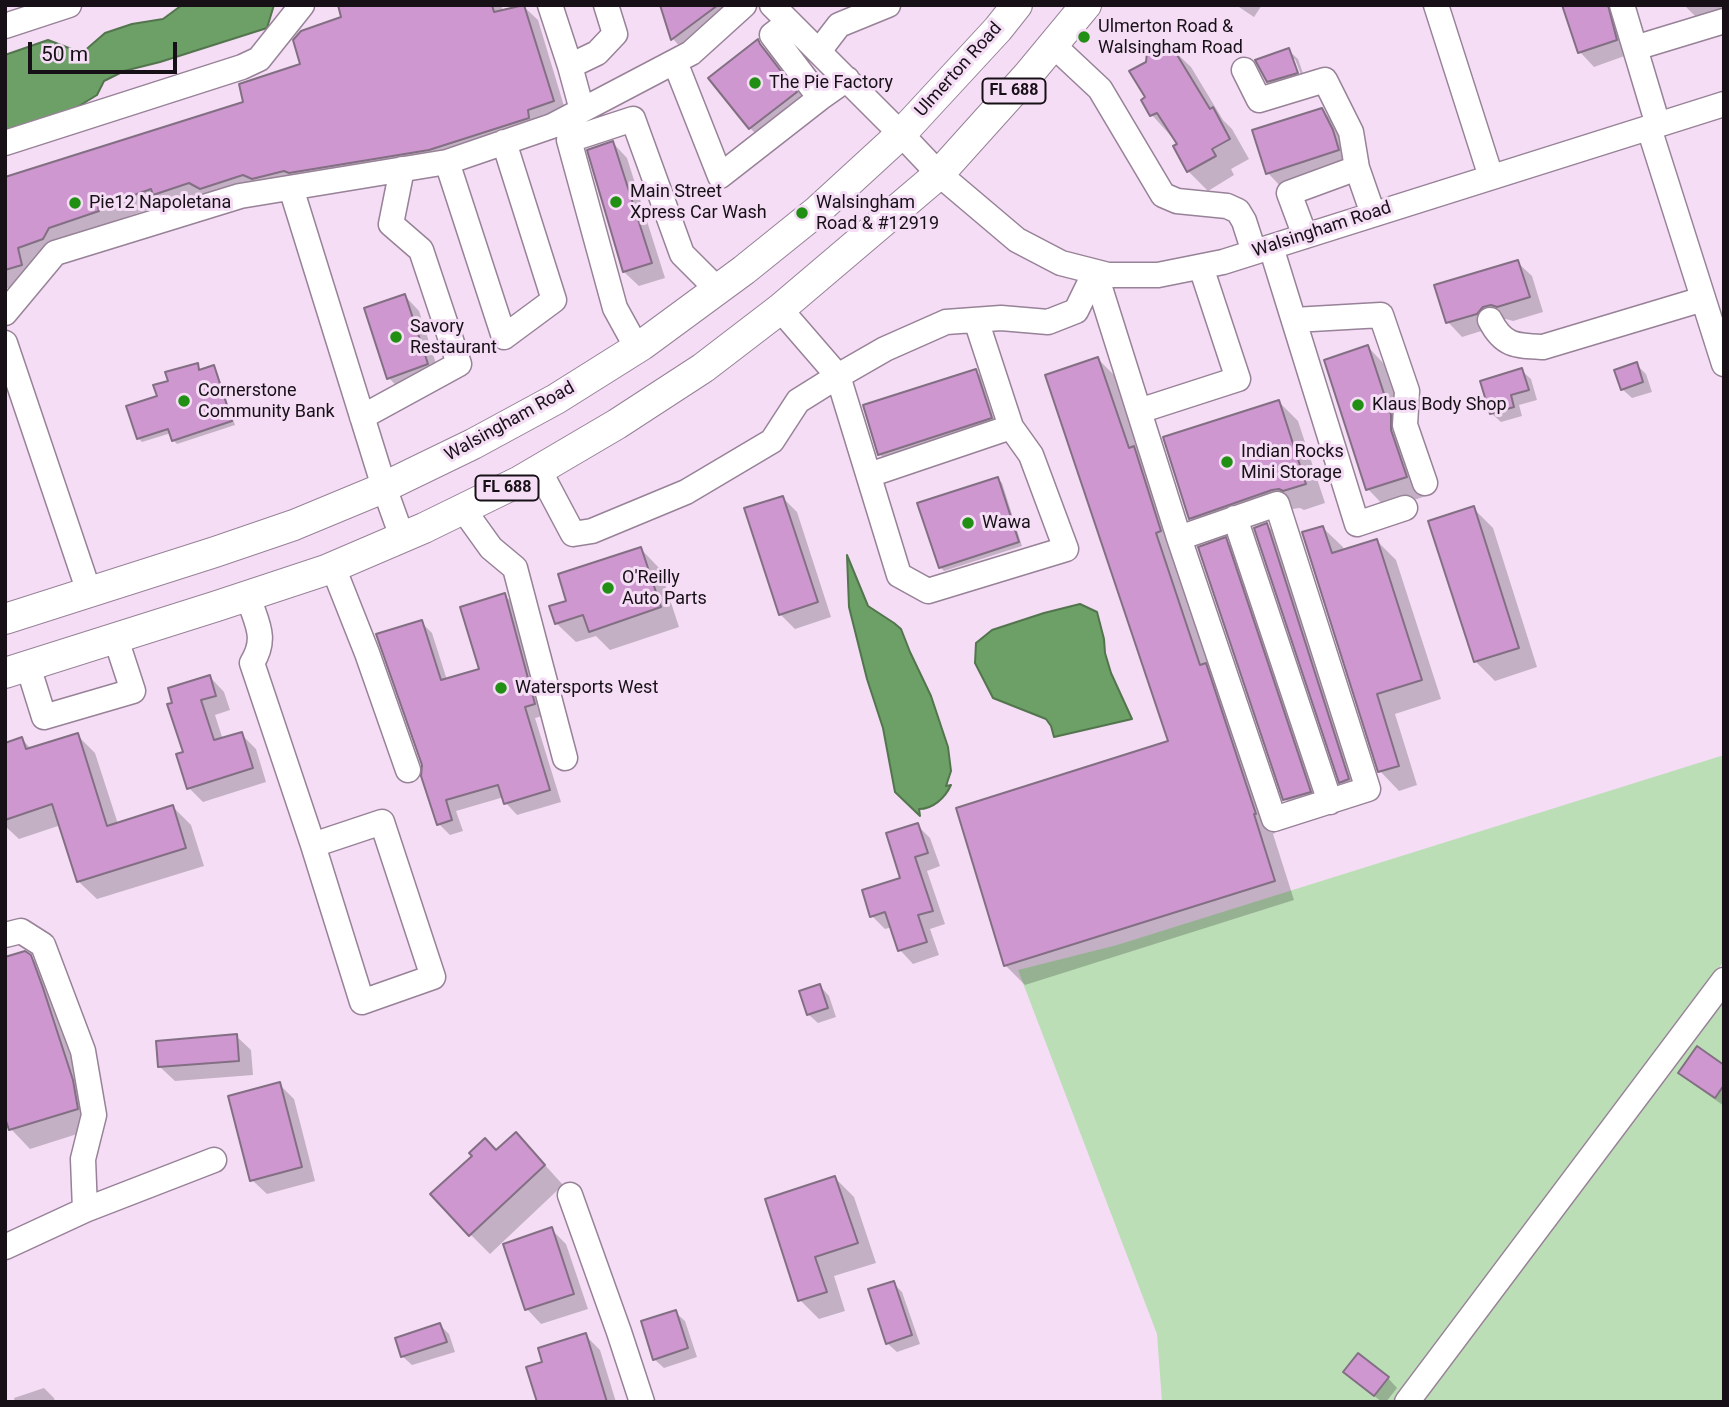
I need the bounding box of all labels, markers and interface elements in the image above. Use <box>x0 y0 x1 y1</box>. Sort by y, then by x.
place label: Ulmerton Road & Walsingham Road <box>1098 16 1243 58</box>
street label: Ulmerton Road <box>911 18 1007 122</box>
scale bar <box>32 28 180 72</box>
marker: Ulmerton Road & Walsingham Road <box>1076 29 1092 45</box>
text: 50 m <box>41 42 88 66</box>
place label: The Pie Factory <box>769 72 893 94</box>
marker: The Pie Factory <box>747 75 763 91</box>
road number: FL 688 <box>982 78 1046 104</box>
place label: Main Street Xpress Car Wash <box>630 181 767 224</box>
place label: Pie12 Napoletana <box>89 192 231 214</box>
place label: Walsingham Road & #12919 <box>816 192 939 234</box>
marker: Main Street Xpress Car Wash <box>608 194 624 210</box>
marker: Pie12 Napoletana <box>67 195 83 211</box>
street label: Walsingham Road <box>1250 197 1394 263</box>
marker: Walsingham Road & #12919 <box>794 205 810 221</box>
place label: Savory Restaurant <box>410 316 497 358</box>
marker: Savory Restaurant <box>388 329 404 345</box>
street label: Walsingham Road <box>441 377 579 467</box>
place label: Cornerstone Community Bank <box>198 380 335 422</box>
marker: Cornerstone Community Bank <box>176 393 192 409</box>
place label: Klaus Body Shop <box>1372 394 1507 416</box>
marker: Klaus Body Shop <box>1350 397 1366 413</box>
place label: Indian Rocks Mini Storage <box>1241 441 1344 484</box>
marker: Indian Rocks Mini Storage <box>1219 454 1235 470</box>
road number: FL 688 <box>476 475 538 500</box>
place label: Wawa <box>982 512 1031 534</box>
marker: Wawa <box>960 515 976 531</box>
place label: O'Reilly Auto Parts <box>622 567 707 610</box>
marker: O'Reilly Auto Parts <box>600 580 616 596</box>
place label: Watersports West <box>515 677 658 699</box>
marker: Watersports West <box>493 680 509 696</box>

